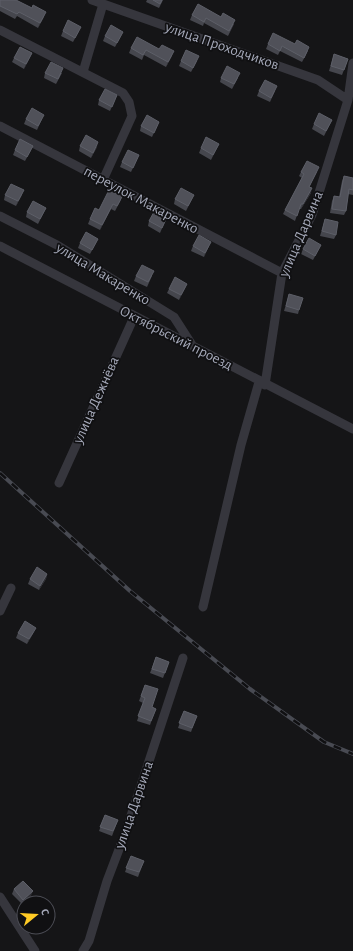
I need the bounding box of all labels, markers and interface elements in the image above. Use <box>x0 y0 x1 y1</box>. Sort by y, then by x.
street label: улица Проходчиков <box>162 19 281 73</box>
street label: переулок Макаренко <box>81 163 201 237</box>
street label: улица Дарвина <box>276 189 326 280</box>
street label: улица Макаренко <box>53 240 153 308</box>
street label: Октябрьский проезд <box>117 303 235 373</box>
street label: улица Дежнёва <box>70 354 122 447</box>
street label: улица Дарвина <box>112 759 156 852</box>
north arrow <box>16 895 56 935</box>
text: С <box>39 907 51 917</box>

